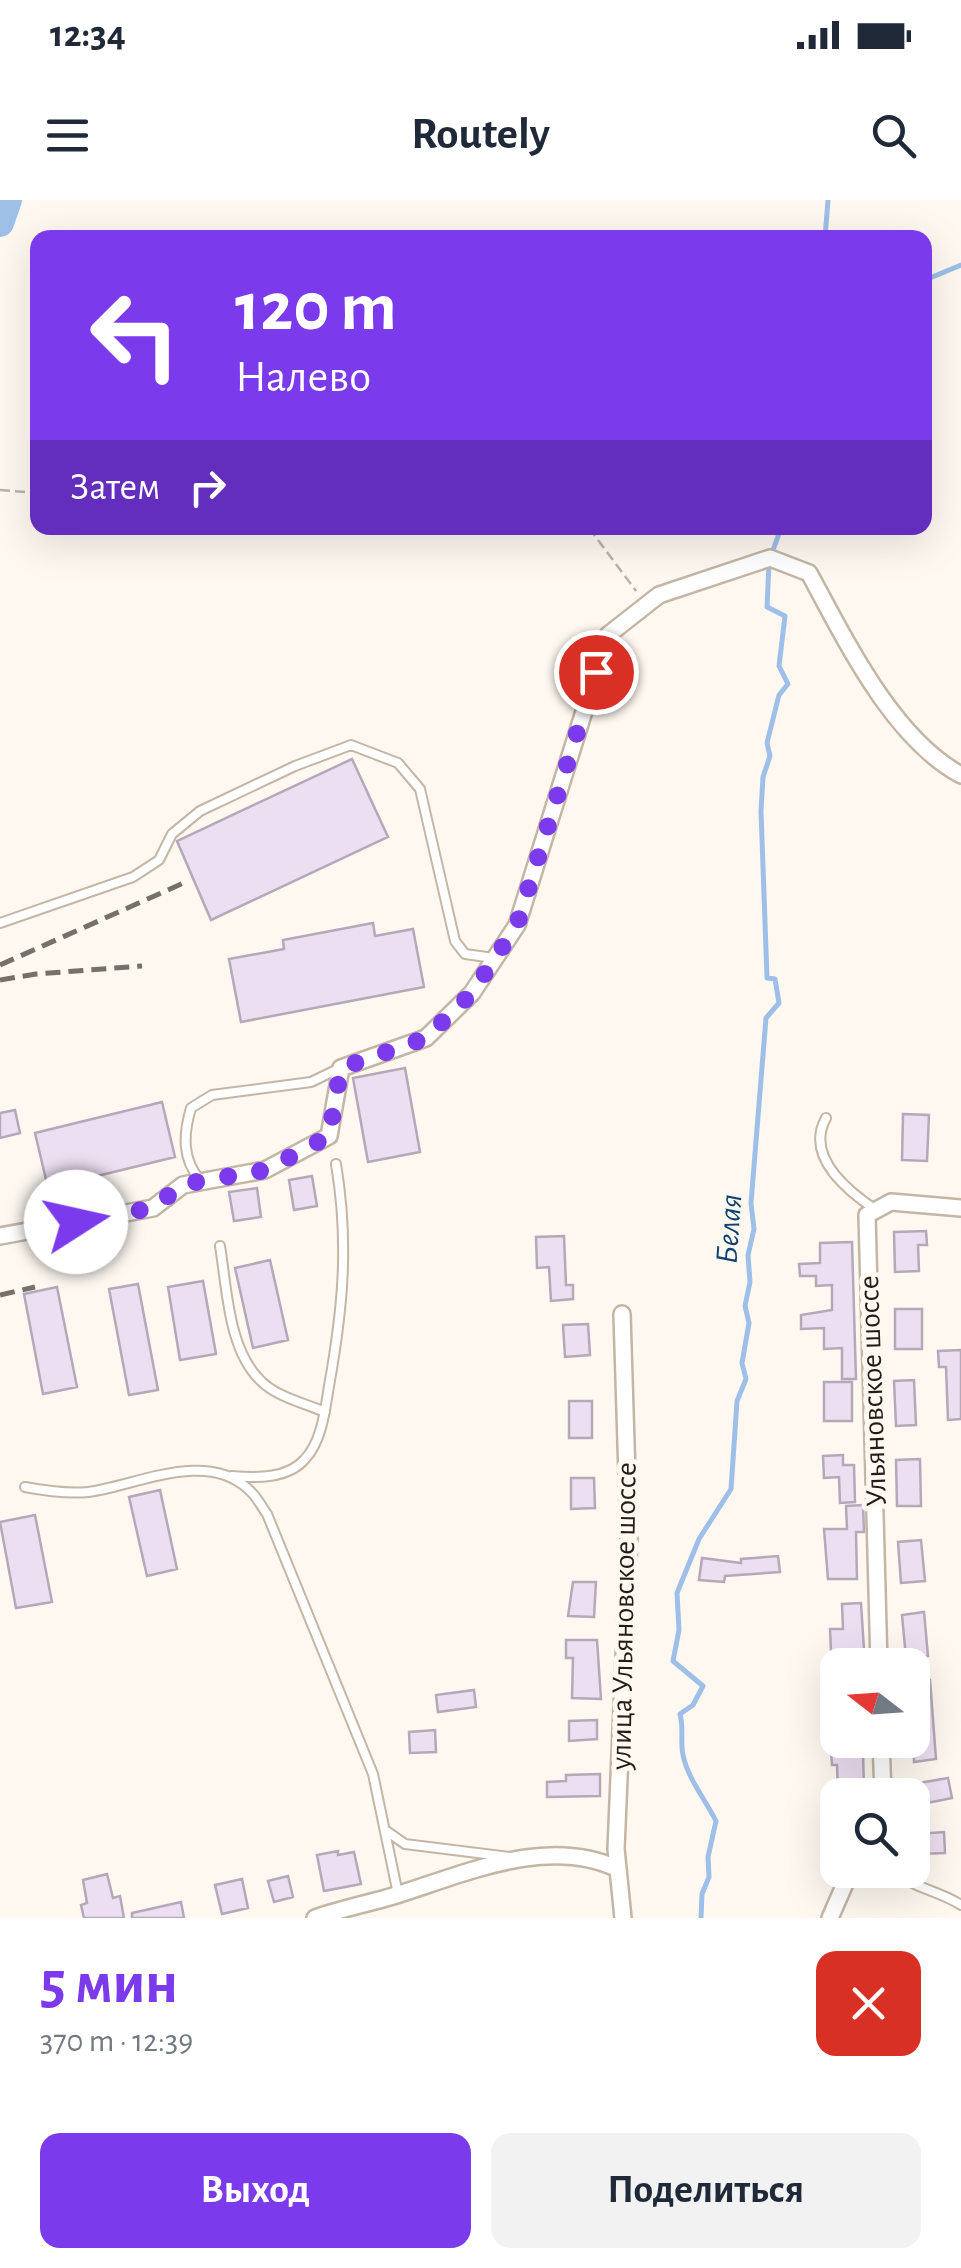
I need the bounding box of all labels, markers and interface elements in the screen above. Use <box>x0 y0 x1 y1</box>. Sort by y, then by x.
text: 12:34 <box>50 16 126 54</box>
icon: menu <box>40 108 95 163</box>
icon: search <box>866 108 921 163</box>
text: Routely <box>411 112 550 157</box>
icon: left <box>70 270 200 400</box>
text: 120 m <box>235 273 397 343</box>
text: Налево <box>235 355 371 400</box>
icon: right <box>180 460 235 515</box>
text: Затем <box>70 469 160 507</box>
pin <box>554 630 639 715</box>
icon: arrive <box>569 645 624 700</box>
position arrow <box>24 1170 128 1274</box>
water label: Белая <box>711 1193 747 1265</box>
street label: Ульяновское шоссе <box>854 1275 892 1507</box>
street label: улица Ульяновское шоссе <box>606 1462 642 1771</box>
north arrow <box>820 1648 930 1758</box>
map controls <box>820 1648 930 1888</box>
button: search <box>820 1778 930 1888</box>
button: close <box>816 1951 921 2056</box>
text: 5 мин <box>40 1954 178 2014</box>
text: 370 m · 12:39 <box>40 2025 193 2057</box>
button: Выход <box>40 2133 471 2248</box>
button: Поделиться <box>491 2133 921 2248</box>

